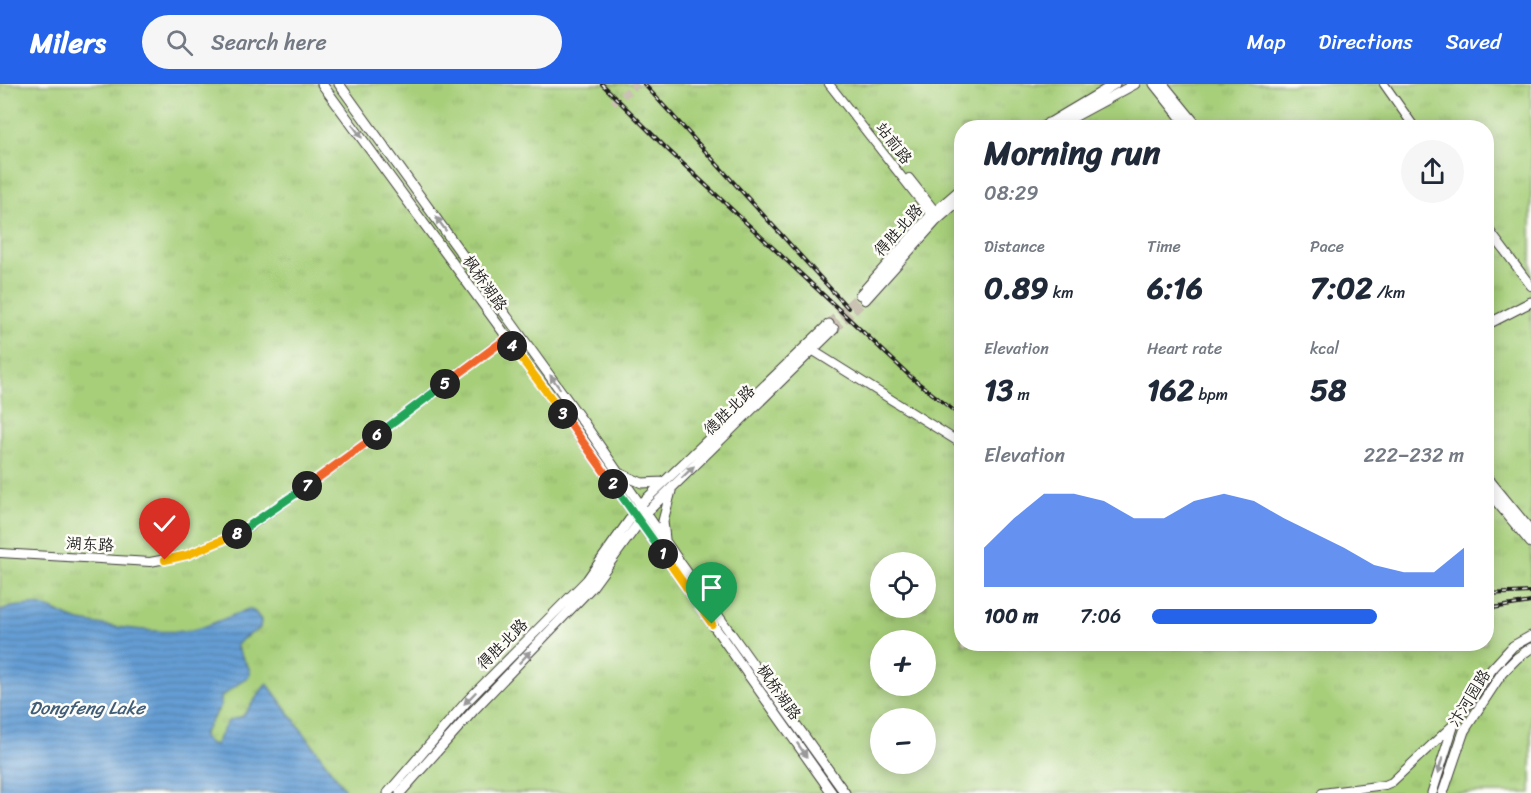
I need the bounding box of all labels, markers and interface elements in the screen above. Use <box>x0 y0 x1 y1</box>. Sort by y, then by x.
search box <box>142 15 562 69</box>
text: Milers <box>30 18 106 67</box>
text: Search here <box>211 23 327 62</box>
text: Map <box>1247 23 1285 61</box>
text: Directions <box>1318 23 1413 61</box>
text: Saved <box>1446 23 1501 61</box>
icon: search <box>163 26 196 59</box>
street label: 站前路 <box>868 115 920 171</box>
one-way arrow <box>351 123 363 139</box>
text: Morning run <box>984 124 1160 182</box>
button: share <box>1401 140 1464 203</box>
text: 08:29 <box>984 176 1039 211</box>
street label: 得胜北路 <box>866 197 930 263</box>
one-way arrow <box>435 217 447 233</box>
text: Distance <box>984 232 1045 261</box>
text: Time <box>1147 232 1181 261</box>
text: Pace <box>1310 232 1344 261</box>
street label: 枫桥湖路 <box>455 248 515 318</box>
text: 0.89 <box>984 261 1049 315</box>
text: 6:16 <box>1147 261 1203 315</box>
text: 7:02 <box>1310 261 1372 315</box>
text: km <box>1049 278 1073 307</box>
text: /km <box>1372 278 1405 307</box>
pin: 4 <box>497 331 527 361</box>
text: 4 <box>507 331 517 360</box>
text: Elevation <box>984 334 1049 363</box>
text: Heart rate <box>1147 334 1222 363</box>
text: kcal <box>1310 334 1339 363</box>
text: 13 <box>984 363 1013 417</box>
text: 162 <box>1147 363 1194 417</box>
text: 58 <box>1310 363 1346 417</box>
pin: 5 <box>430 369 460 399</box>
text: 5 <box>440 369 450 398</box>
one-way arrow <box>549 375 561 391</box>
street label: 德胜北路 <box>696 377 762 443</box>
text: m <box>1013 380 1030 409</box>
text: bpm <box>1194 380 1228 409</box>
pin: 3 <box>548 399 578 429</box>
text: 3 <box>559 399 567 428</box>
pin: 6 <box>362 420 392 450</box>
text: 6 <box>372 420 382 449</box>
text: Elevation <box>984 438 1065 473</box>
text: 222–232 m <box>1363 438 1464 473</box>
one-way arrow <box>680 466 694 480</box>
pin: 2 <box>598 469 628 499</box>
text: 2 <box>608 469 618 498</box>
pin: 7 <box>292 471 322 501</box>
text: 7 <box>302 471 312 500</box>
pin <box>139 498 190 560</box>
icon: check <box>148 507 181 540</box>
pin: 8 <box>222 519 252 549</box>
text: 8 <box>232 519 242 548</box>
street label: 湖东路 <box>65 528 115 560</box>
pin: 1 <box>648 539 678 569</box>
text: 1 <box>660 539 666 568</box>
map controls <box>870 552 936 774</box>
button: locate <box>870 552 936 618</box>
pin <box>686 562 737 624</box>
icon: arrive <box>695 571 728 604</box>
text: 100 m <box>984 599 1038 634</box>
text: 7:06 <box>1080 599 1121 634</box>
street label: 得胜北路 <box>469 611 535 677</box>
button: + <box>870 630 936 696</box>
one-way arrow <box>517 651 531 665</box>
street label: 枫桥湖路 <box>749 657 809 727</box>
street label: 汴河园路 <box>1440 663 1498 733</box>
one-way arrow <box>463 690 477 705</box>
water label: Dongfeng Lake <box>29 692 146 724</box>
button: − <box>870 708 936 774</box>
one-way arrow <box>795 742 807 757</box>
one-way arrow <box>1435 757 1445 775</box>

